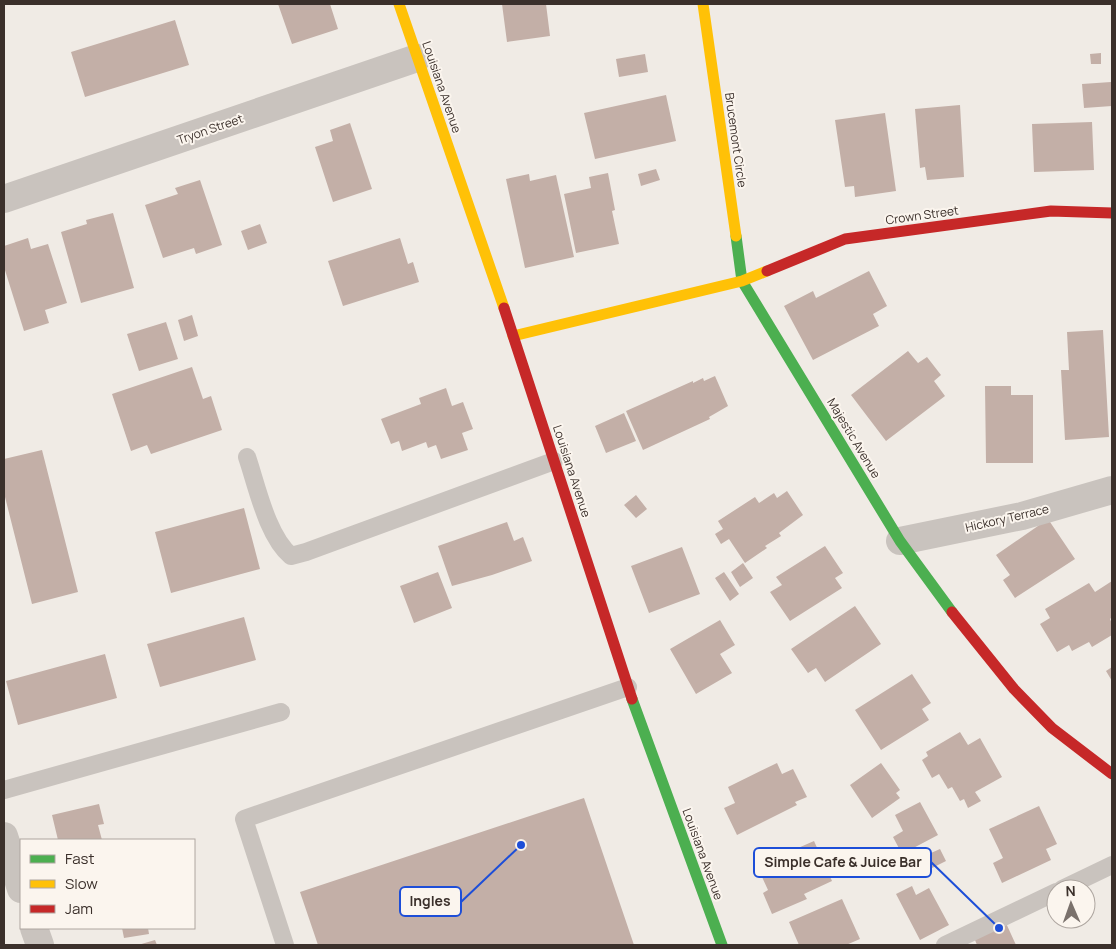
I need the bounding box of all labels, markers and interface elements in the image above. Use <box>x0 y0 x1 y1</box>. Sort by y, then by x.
street label: Louisiana Avenue <box>418 39 466 135</box>
street label: Brucemont Circle <box>721 92 751 188</box>
street label: Tryon Street <box>175 110 245 148</box>
street label: Crown Street <box>884 201 960 229</box>
street label: Majestic Avenue <box>823 395 885 481</box>
street label: Louisiana Avenue <box>549 423 595 519</box>
street label: Hickory Terrace <box>964 500 1050 536</box>
street label: Louisiana Avenue <box>679 806 727 902</box>
legend <box>20 839 195 929</box>
text: Fast <box>65 848 94 869</box>
callout: Simple Cafe & Juice Bar <box>754 848 931 877</box>
text: Simple Cafe & Juice Bar <box>764 852 922 871</box>
text: Slow <box>65 873 98 894</box>
north arrow <box>1046 879 1096 929</box>
text: N <box>1065 881 1076 900</box>
callout: Ingles <box>400 887 461 916</box>
text: Ingles <box>409 891 451 910</box>
text: Jam <box>65 898 93 919</box>

